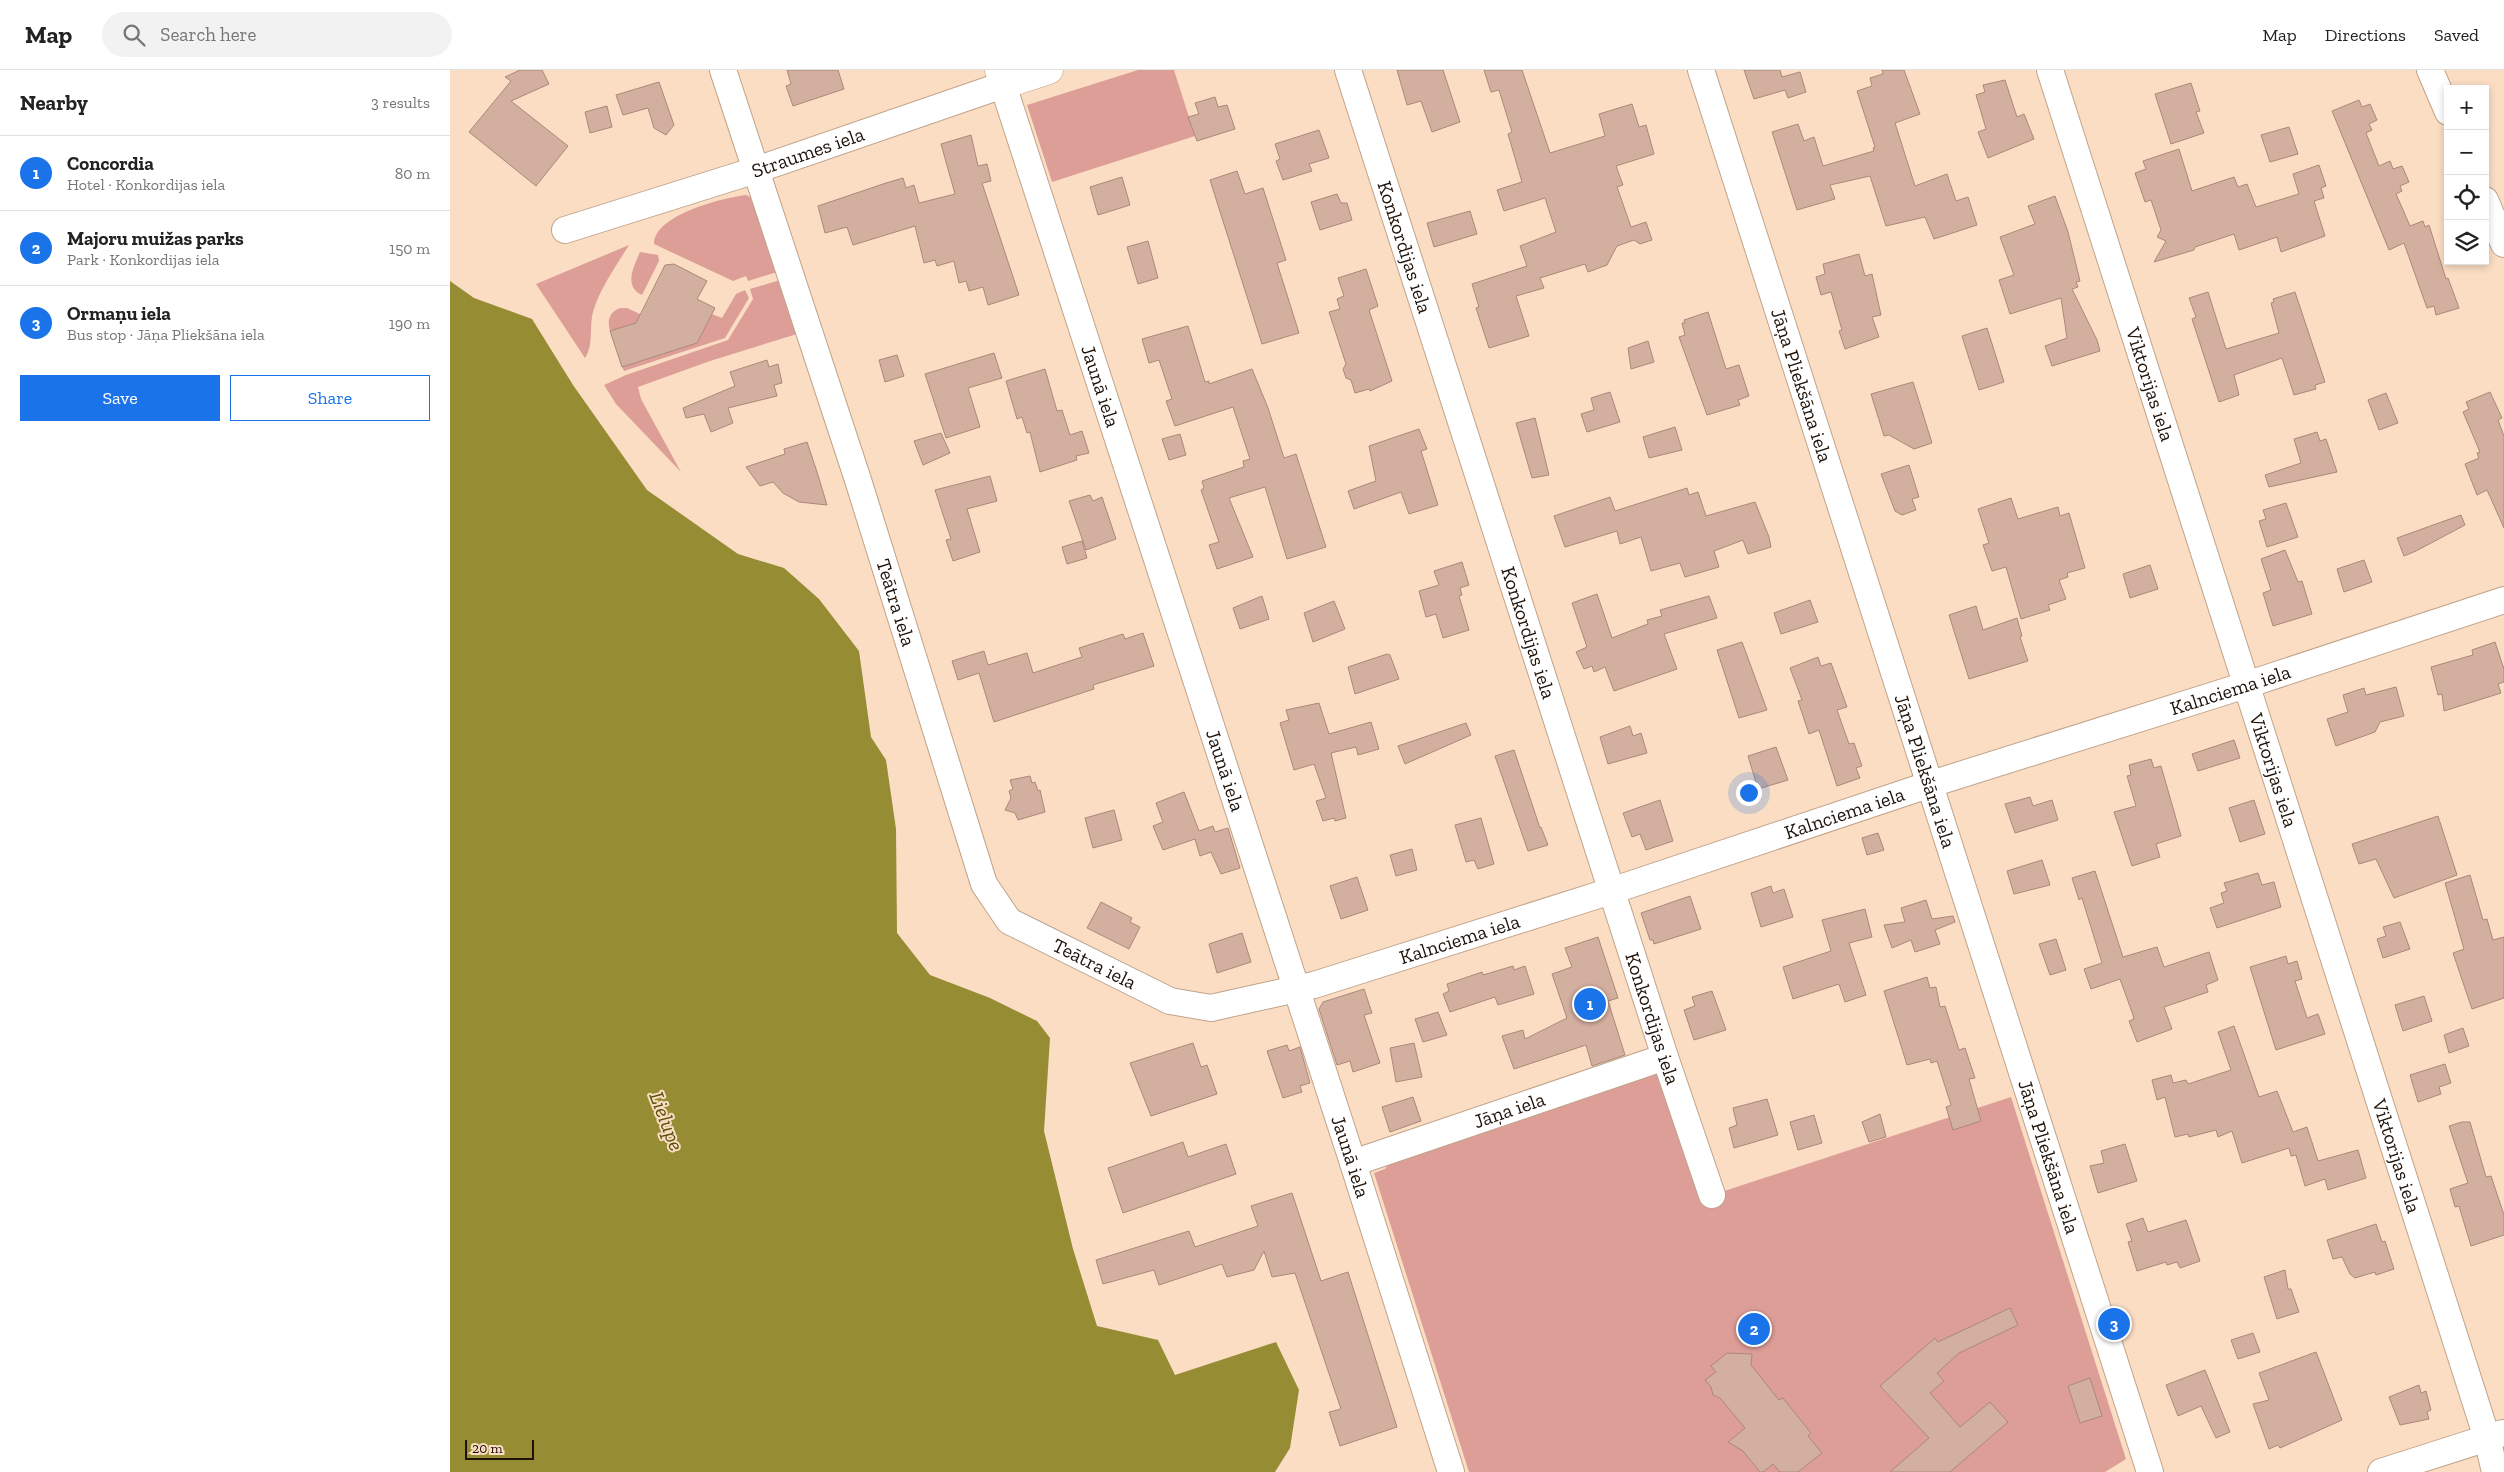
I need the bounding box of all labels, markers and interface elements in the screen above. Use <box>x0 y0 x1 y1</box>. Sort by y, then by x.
search box <box>102 12 452 57</box>
text: Map <box>25 20 72 49</box>
icon: search <box>120 21 148 49</box>
text: Search here <box>160 23 257 46</box>
text: Map <box>2262 24 2297 46</box>
text: Directions <box>2325 24 2406 46</box>
text: Saved <box>2434 24 2479 46</box>
map controls <box>2444 85 2489 265</box>
button: + <box>2444 85 2489 130</box>
text: Nearby <box>20 90 88 115</box>
text: 3 results <box>371 93 430 112</box>
street label: Straumes iela <box>748 122 868 183</box>
button: − <box>2444 130 2489 175</box>
text: Concordia <box>67 152 154 175</box>
text: 1 <box>33 164 39 183</box>
text: 80 m <box>395 164 430 183</box>
text: Hotel · Konkordijas iela <box>67 175 225 194</box>
button: locate <box>2444 175 2489 220</box>
street label: Konkordijas iela <box>1372 178 1437 317</box>
button: layers <box>2444 220 2489 265</box>
text: Majoru muižas parks <box>67 227 244 250</box>
text: 2 <box>32 239 40 258</box>
text: 150 m <box>389 239 430 258</box>
text: Park · Konkordijas iela <box>67 250 219 269</box>
text: Ormaņu iela <box>67 302 171 325</box>
street label: Jāņa Pliekšāna iela <box>1766 305 1838 466</box>
text: 3 <box>32 314 40 333</box>
text: 190 m <box>389 314 430 333</box>
street label: Viktorijas iela <box>2121 323 2180 445</box>
text: Bus stop · Jāņa Pliekšāna iela <box>67 325 265 344</box>
street label: Jaunā iela <box>1076 342 1125 431</box>
button: Save <box>20 375 220 421</box>
button: Share <box>230 375 430 421</box>
street label: Teātra iela <box>871 556 921 649</box>
street label: Konkordijas iela <box>1496 564 1561 702</box>
street label: Kalnciema iela <box>2167 659 2294 720</box>
street label: Jāņa Pliekšāna iela <box>1890 691 1961 851</box>
street label: Viktorijas iela <box>2244 709 2303 830</box>
street label: Jaunā iela <box>1201 726 1250 815</box>
your location <box>1736 780 1762 806</box>
street label: Kalnciema iela <box>1781 782 1908 844</box>
street label: Kalnciema iela <box>1396 909 1523 969</box>
street label: Teātra iela <box>1049 933 1141 994</box>
street label: Konkordijas iela <box>1620 949 1686 1088</box>
pin: 1 <box>1574 985 1606 1023</box>
street label: Jāņa Pliekšāna iela <box>2013 1077 2085 1237</box>
street label: Jāņa iela <box>1470 1087 1548 1133</box>
water label: Lielupe <box>644 1088 690 1154</box>
street label: Viktorijas iela <box>2367 1095 2426 1216</box>
street label: Jaunā iela <box>1326 1112 1375 1201</box>
pin: 3 <box>2098 1305 2130 1343</box>
pin: 2 <box>1738 1310 1770 1348</box>
scale bar <box>465 1437 534 1460</box>
text: 20 m <box>472 1440 503 1457</box>

